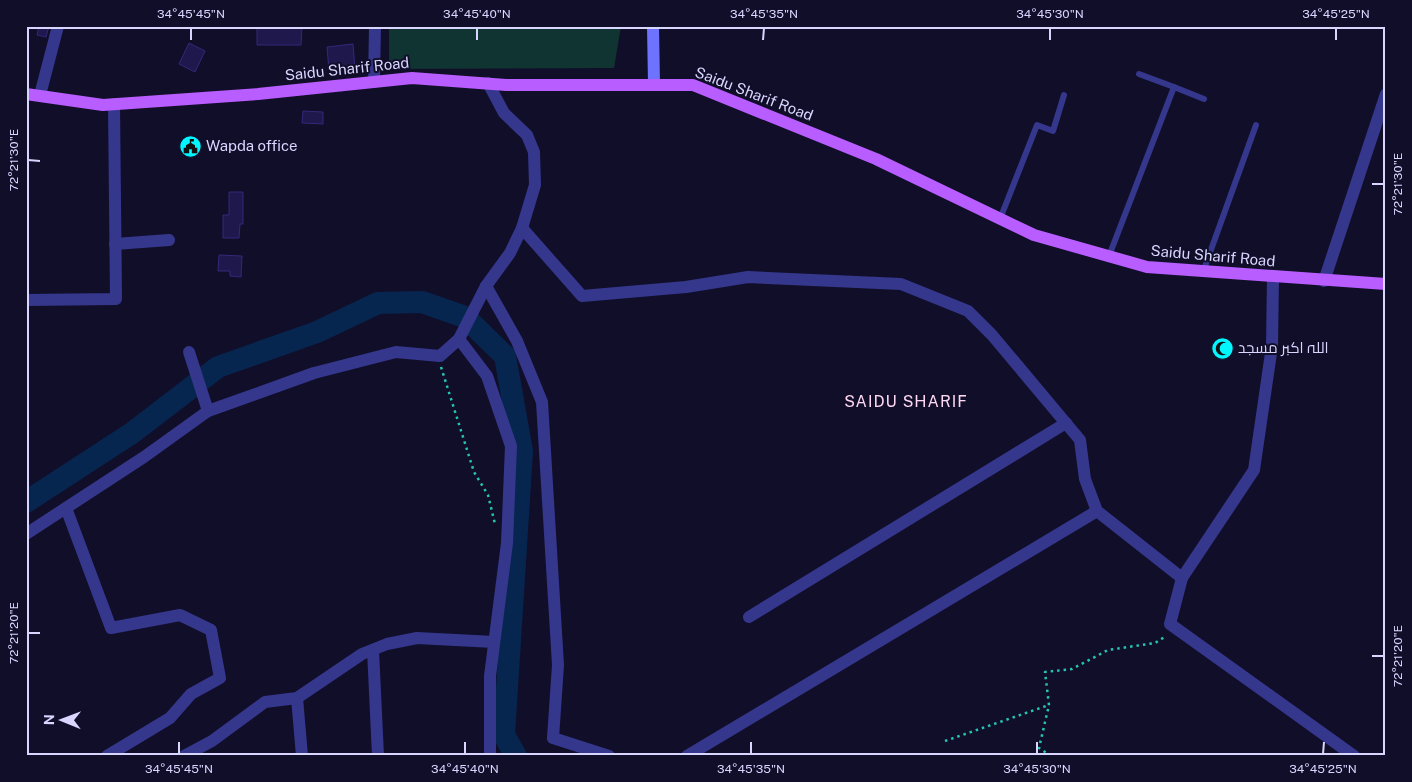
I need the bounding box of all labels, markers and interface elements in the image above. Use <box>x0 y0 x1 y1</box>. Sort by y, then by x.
text: 34°45'45"N <box>157 7 225 21</box>
text: 34°45'40"N <box>443 7 511 21</box>
text: 34°45'35"N <box>730 7 798 21</box>
text: 34°45'30"N <box>1016 7 1084 21</box>
text: 34°45'25"N <box>1302 7 1370 21</box>
street label: Saidu Sharif Road <box>284 54 410 83</box>
street label: Saidu Sharif Road <box>693 63 816 124</box>
text: 72°21'30"E <box>7 129 21 191</box>
public building icon: Wapda office <box>178 134 202 158</box>
place label: Wapda office <box>206 137 297 154</box>
text: 72°21'30"E <box>1391 153 1405 215</box>
street label: Saidu Sharif Road <box>1150 242 1276 269</box>
mosque icon: اللہ اکبر مسجد <box>1210 336 1234 360</box>
place label: اللہ اکبر مسجد <box>1238 339 1329 357</box>
district label: SAIDU SHARIF <box>844 392 968 411</box>
text: 72°21'20"E <box>7 602 21 664</box>
text: 72°21'20"E <box>1391 625 1405 687</box>
north arrow <box>38 694 88 744</box>
text: N <box>41 714 57 725</box>
text: 34°45'45"N <box>145 762 213 776</box>
text: 34°45'40"N <box>431 762 499 776</box>
text: 34°45'35"N <box>717 762 785 776</box>
text: 34°45'30"N <box>1003 762 1071 776</box>
text: 34°45'25"N <box>1289 762 1357 776</box>

